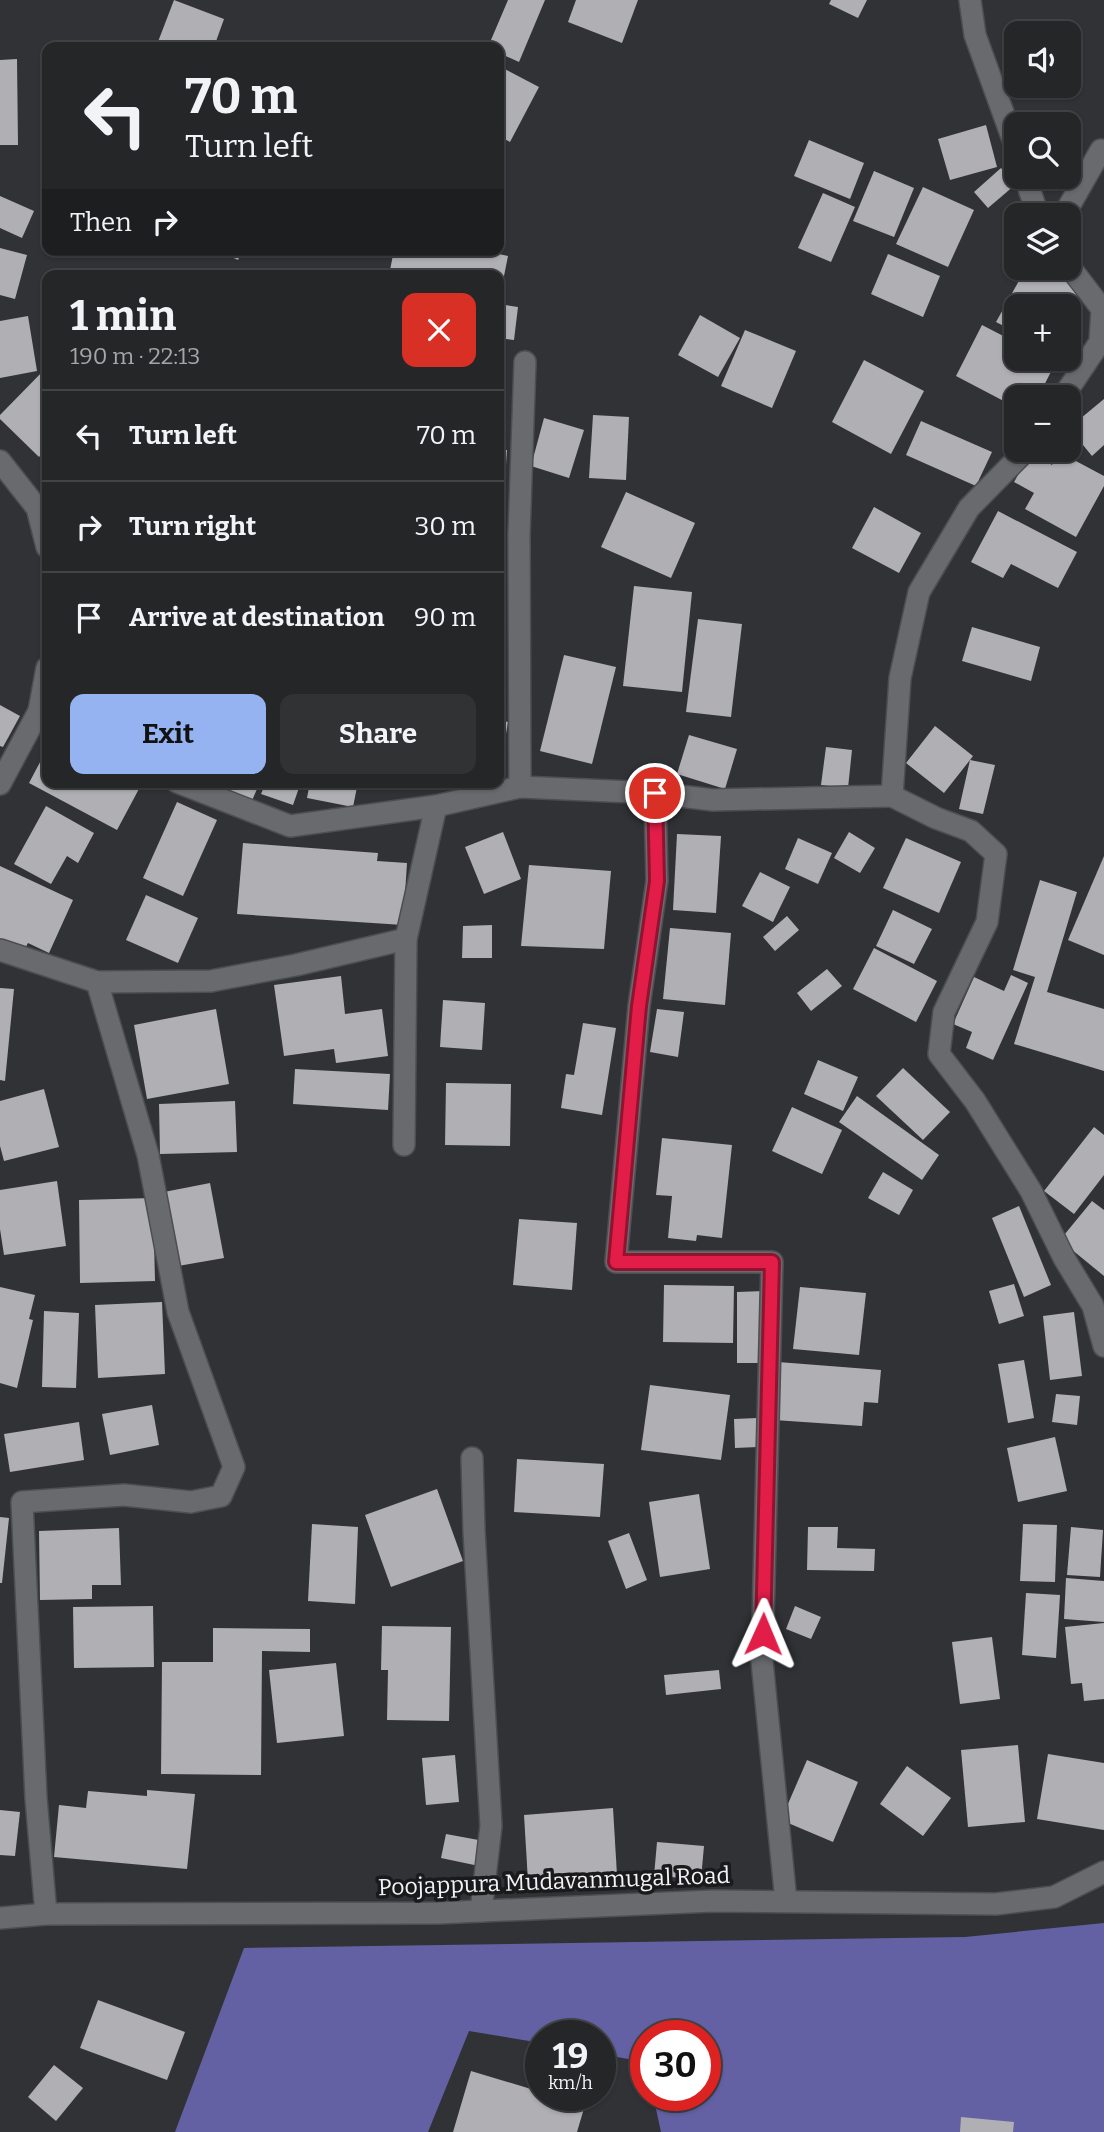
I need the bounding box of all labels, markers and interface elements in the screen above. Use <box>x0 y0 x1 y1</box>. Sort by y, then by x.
map controls <box>1004 21 1081 462</box>
button: sound <box>1004 21 1081 98</box>
text: 70 m <box>185 67 297 126</box>
icon: left <box>70 70 161 161</box>
button: search <box>1004 112 1081 189</box>
text: Turn left <box>185 127 313 165</box>
icon: right <box>146 203 184 241</box>
button: layers <box>1004 203 1081 280</box>
text: Then <box>70 207 132 238</box>
text: 1 min <box>70 291 176 341</box>
button: close <box>402 293 476 367</box>
button: + <box>1004 294 1081 371</box>
text: 190 m · 22:13 <box>70 342 200 370</box>
button: − <box>1004 385 1081 462</box>
icon: left <box>70 417 108 455</box>
text: Turn left <box>129 420 237 451</box>
text: 70 m <box>417 420 476 451</box>
icon: right <box>70 508 108 546</box>
text: Turn right <box>129 511 256 542</box>
text: 30 m <box>415 511 476 542</box>
icon: arrive <box>70 599 108 637</box>
text: Arrive at destination <box>129 602 384 633</box>
text: 90 m <box>414 602 476 633</box>
button: Exit <box>70 694 266 774</box>
button: Share <box>280 694 476 774</box>
pin <box>625 763 685 823</box>
icon: arrive <box>636 774 674 812</box>
position arrow <box>726 1597 800 1671</box>
street label: Poojappura Mudavanmugal Road <box>377 1861 731 1901</box>
speed limit sign: 30 <box>630 2020 721 2111</box>
text: 19 <box>553 2035 588 2077</box>
text: km/h <box>548 2072 593 2094</box>

